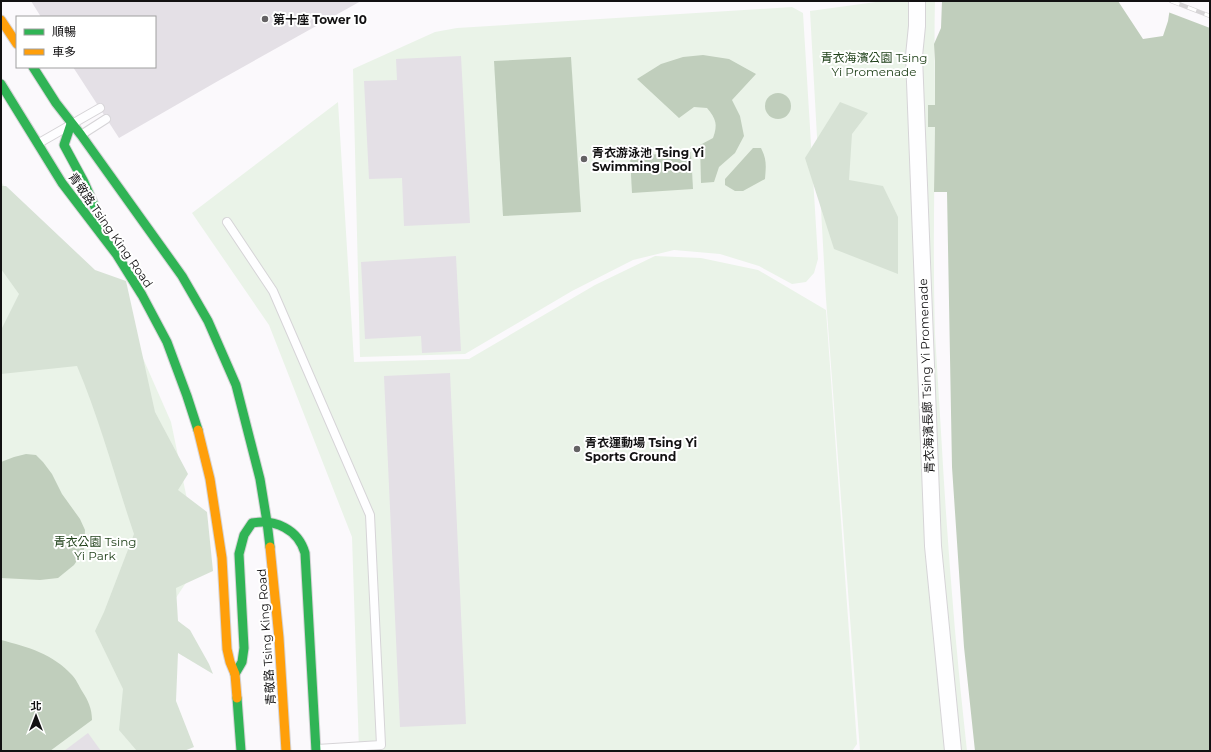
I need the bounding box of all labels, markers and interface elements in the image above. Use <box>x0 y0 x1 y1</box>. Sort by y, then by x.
place label: 第十座 Tower 10 <box>273 12 367 27</box>
marker: 第十座 Tower 10 <box>260 14 270 24</box>
legend <box>16 16 156 68</box>
text: 順暢 <box>52 24 76 39</box>
text: 車多 <box>52 44 76 59</box>
park label: 青衣海濱公園 Tsing Yi Promenade <box>821 50 927 79</box>
place label: 青衣游泳池 Tsing Yi Swimming Pool <box>592 145 704 174</box>
marker: 青衣游泳池 Tsing Yi Swimming Pool <box>579 154 589 164</box>
street label: 青敬路 Tsing King Road <box>66 170 156 290</box>
street label: 青衣海濱長廊 Tsing Yi Promenade <box>915 278 937 474</box>
place label: 青衣運動場 Tsing Yi Sports Ground <box>585 435 697 464</box>
marker: 青衣運動場 Tsing Yi Sports Ground <box>572 444 582 454</box>
park label: 青衣公園 Tsing Yi Park <box>54 534 136 563</box>
street label: 青敬路 Tsing King Road <box>254 568 278 706</box>
north arrow <box>16 696 56 736</box>
text: 北 <box>31 699 42 713</box>

